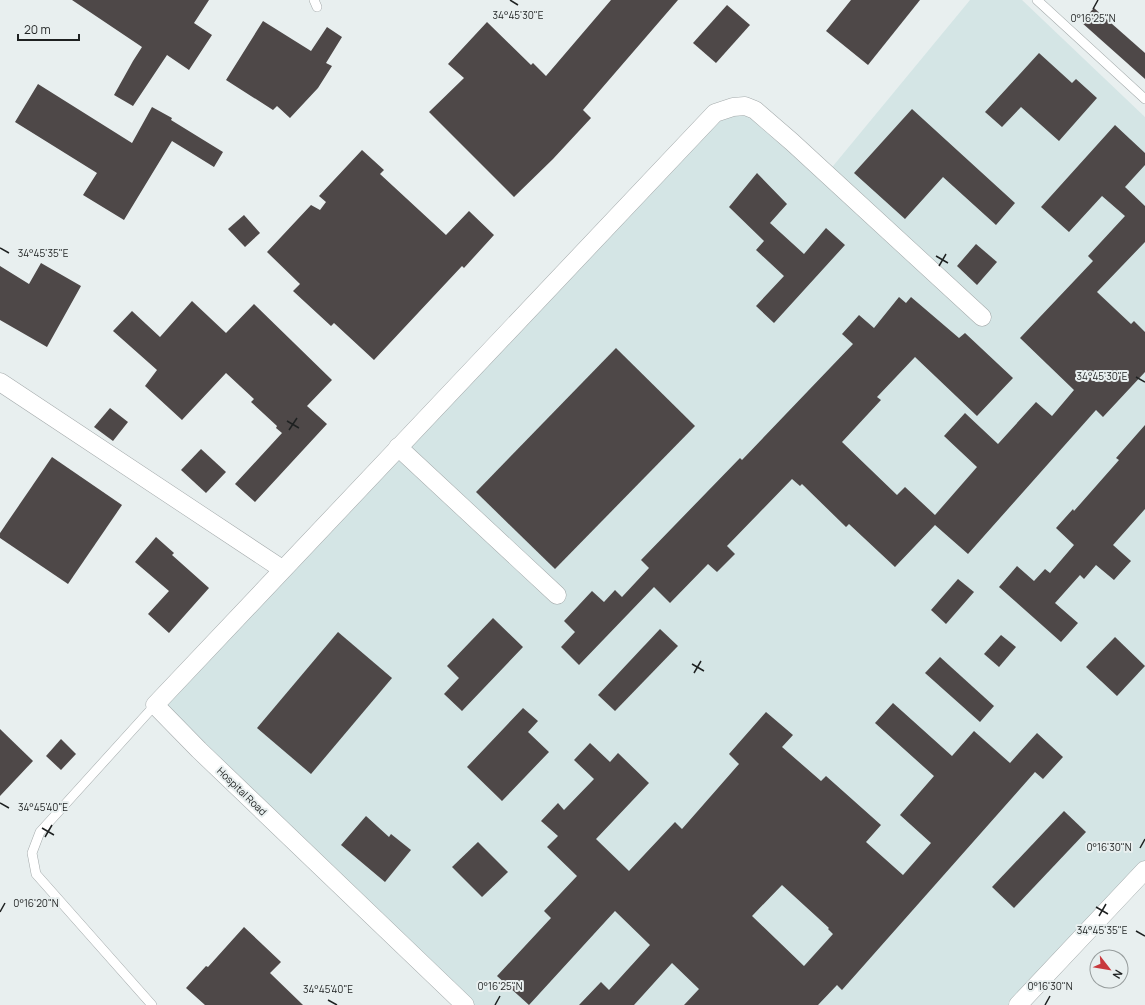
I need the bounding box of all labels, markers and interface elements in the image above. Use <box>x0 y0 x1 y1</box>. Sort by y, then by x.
text: 34°45'30"E <box>493 8 544 22</box>
text: 0°16'25"N <box>1070 11 1116 25</box>
scale bar <box>18 16 79 42</box>
text: 20 m <box>24 21 51 38</box>
text: 34°45'35"E <box>18 246 69 260</box>
text: 34°45'30"E <box>1077 369 1128 383</box>
street label: Hospital Road <box>214 764 270 818</box>
text: 34°45'40"E <box>18 800 68 814</box>
text: 0°16'30"N <box>1086 840 1132 854</box>
text: 0°16'20"N <box>13 896 59 910</box>
text: 34°45'35"E <box>1077 923 1128 937</box>
north arrow <box>1089 949 1129 989</box>
text: N <box>1109 967 1126 982</box>
text: 0°16'25"N <box>477 979 523 993</box>
text: 0°16'30"N <box>1027 979 1073 993</box>
text: 34°45'40"E <box>303 982 353 996</box>

